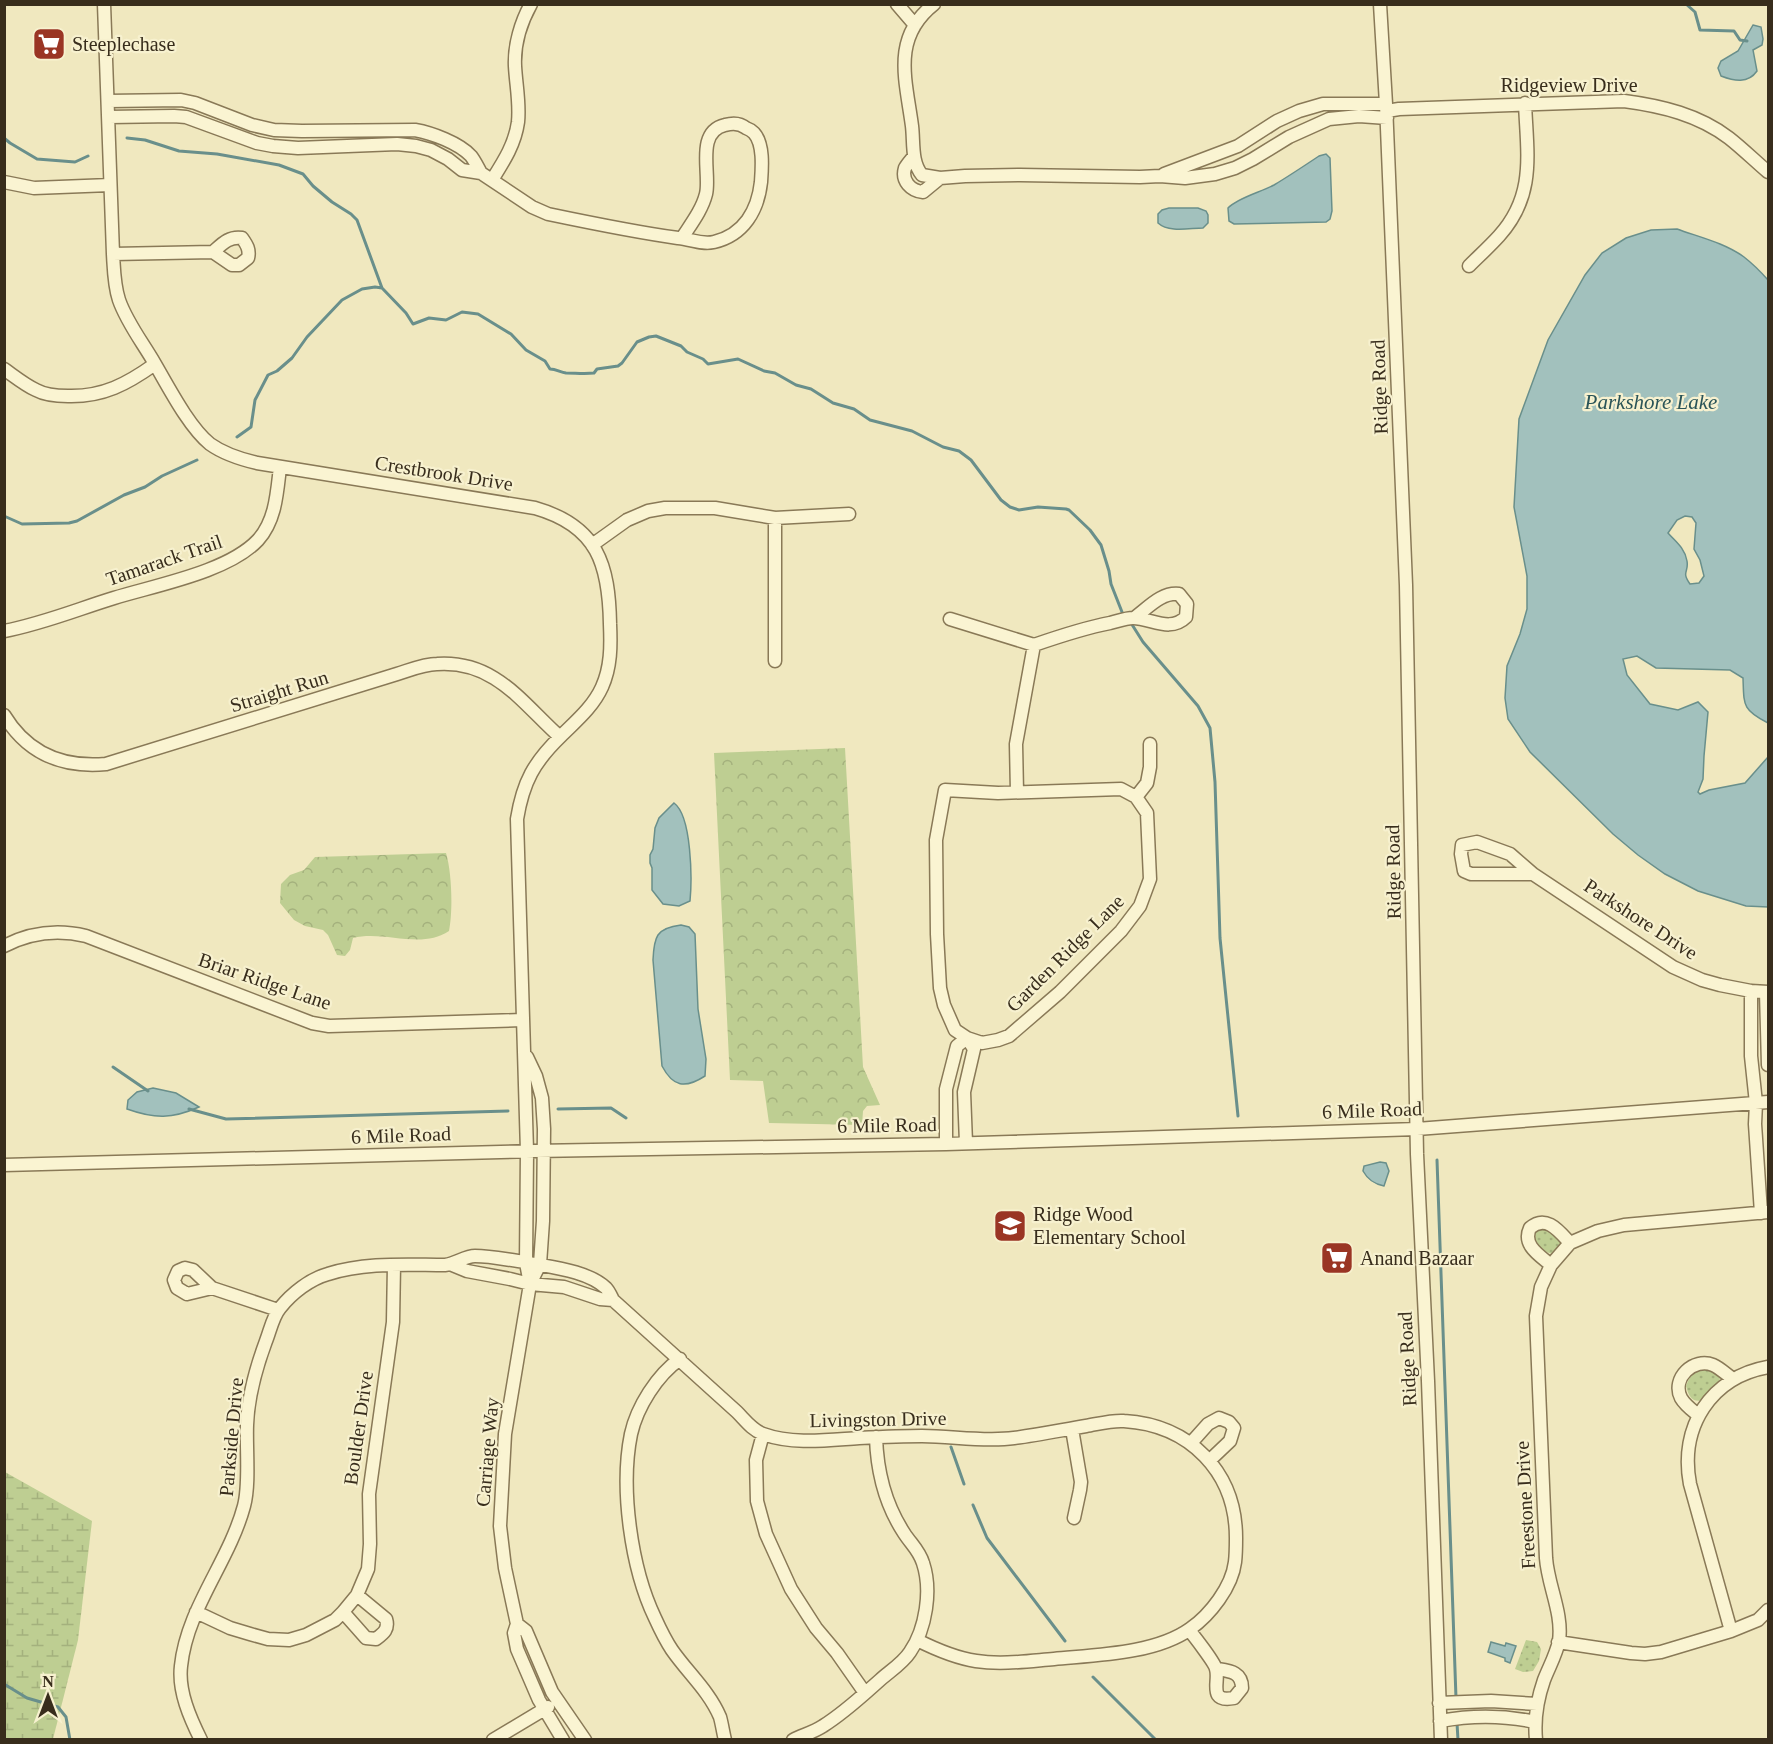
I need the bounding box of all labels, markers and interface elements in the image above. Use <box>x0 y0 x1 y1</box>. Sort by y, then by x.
supermarket icon: Steeplechase <box>31 26 67 62</box>
place label: Steeplechase <box>72 33 175 56</box>
street label: Ridgeview Drive <box>1500 74 1638 97</box>
street label: Ridge Road <box>1366 339 1393 435</box>
water label: Parkshore Lake <box>1584 390 1717 414</box>
street label: Crestbrook Drive <box>373 451 515 495</box>
street label: Tamarack Trail <box>103 530 225 590</box>
street label: Straight Run <box>227 666 331 717</box>
street label: Ridge Road <box>1381 824 1406 920</box>
street label: Parkshore Drive <box>1580 874 1702 964</box>
street label: Garden Ridge Lane <box>1002 890 1129 1017</box>
street label: Briar Ridge Lane <box>195 948 334 1015</box>
street label: 6 Mile Road <box>1322 1097 1422 1123</box>
street label: 6 Mile Road <box>837 1113 937 1137</box>
street label: 6 Mile Road <box>351 1122 451 1148</box>
place label: Ridge Wood Elementary School <box>1033 1203 1186 1249</box>
school or university icon: Ridge Wood Elementary School <box>992 1208 1028 1244</box>
supermarket icon: Anand Bazaar <box>1319 1240 1355 1276</box>
place label: Anand Bazaar <box>1360 1247 1474 1269</box>
street label: Ridge Road <box>1394 1311 1421 1407</box>
street label: Boulder Drive <box>339 1369 377 1486</box>
street label: Parkside Drive <box>215 1376 247 1497</box>
street label: Carriage Way <box>471 1396 504 1508</box>
street label: Livingston Drive <box>809 1407 947 1432</box>
street label: Freestone Drive <box>1511 1440 1539 1570</box>
north arrow <box>18 1666 78 1726</box>
text: N <box>42 1673 54 1690</box>

